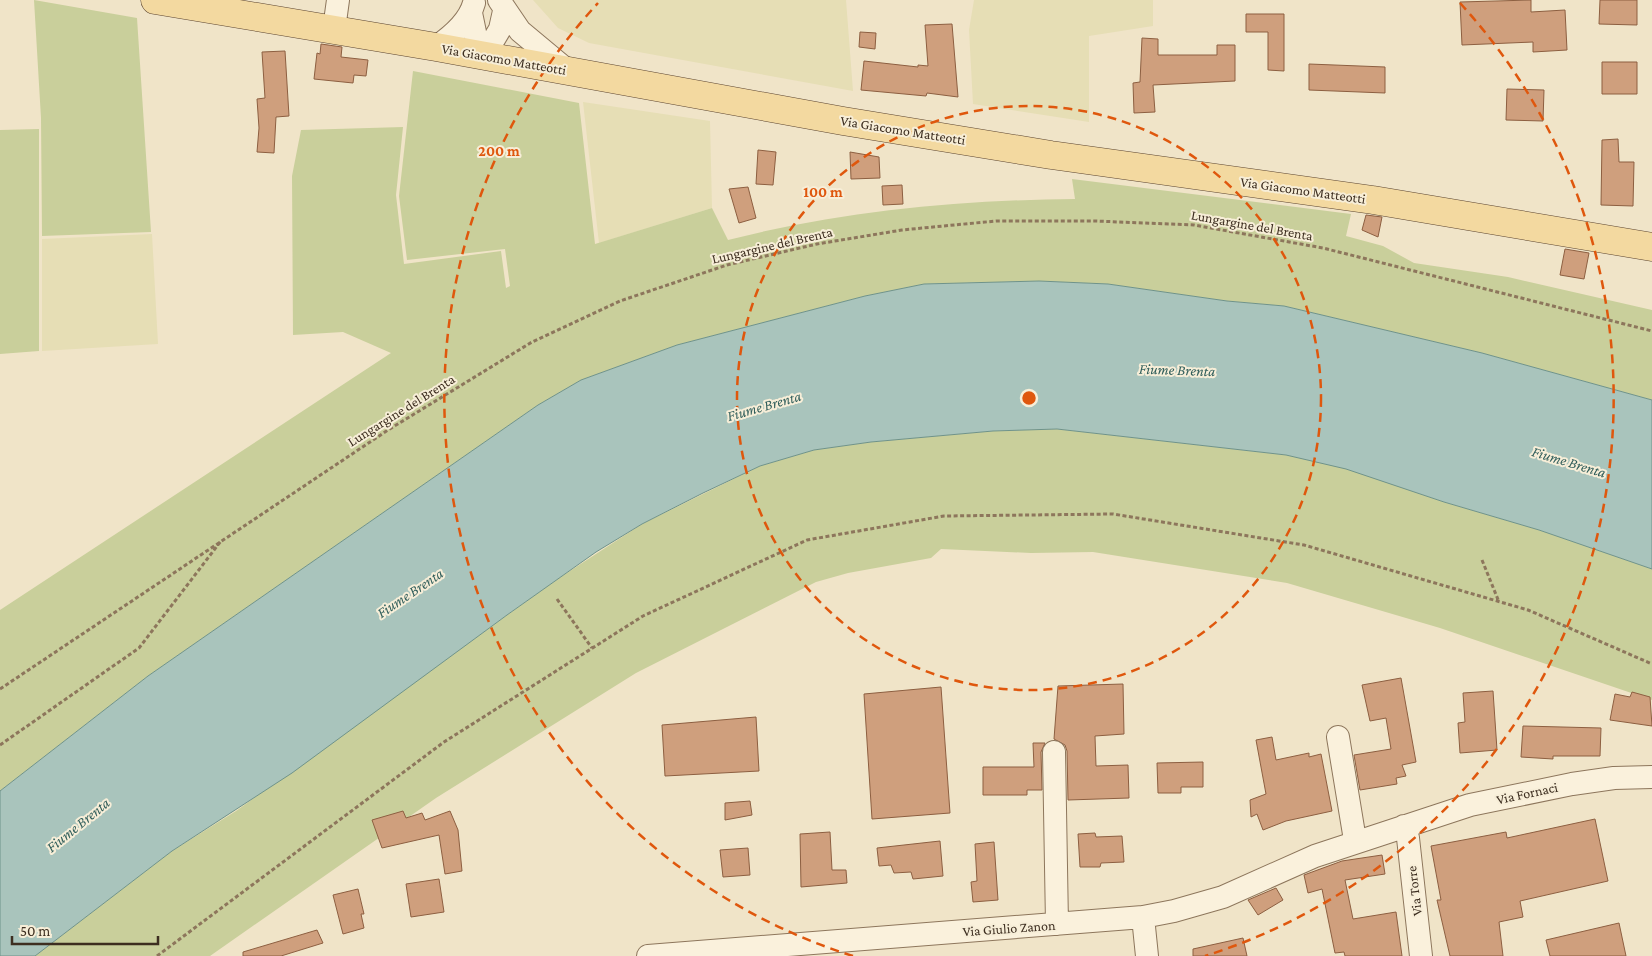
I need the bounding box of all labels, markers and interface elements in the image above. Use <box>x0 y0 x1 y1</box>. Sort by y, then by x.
street label: Via Giacomo Matteotti <box>440 40 568 78</box>
street label: Via Giacomo Matteotti <box>839 112 967 148</box>
text: 200 m <box>478 143 520 159</box>
street label: Via Giacomo Matteotti <box>1239 173 1367 207</box>
text: 100 m <box>803 184 843 200</box>
street label: Lungargine del Brenta <box>1190 206 1315 244</box>
street label: Lungargine del Brenta <box>710 223 834 267</box>
water label: Fiume Brenta <box>1139 361 1215 379</box>
street label: Lungargine del Brenta <box>344 370 458 449</box>
water label: Fiume Brenta <box>725 388 803 424</box>
centre of rings <box>1020 389 1038 407</box>
water label: Fiume Brenta <box>1530 443 1608 481</box>
water label: Fiume Brenta <box>374 565 446 621</box>
street label: Via Fornaci <box>1495 779 1560 807</box>
water label: Fiume Brenta <box>43 795 113 855</box>
street label: Via Torre <box>1403 865 1425 917</box>
scale bar <box>12 914 159 946</box>
street label: Via Giulio Zanon <box>962 917 1056 939</box>
text: 50 m <box>20 923 50 939</box>

